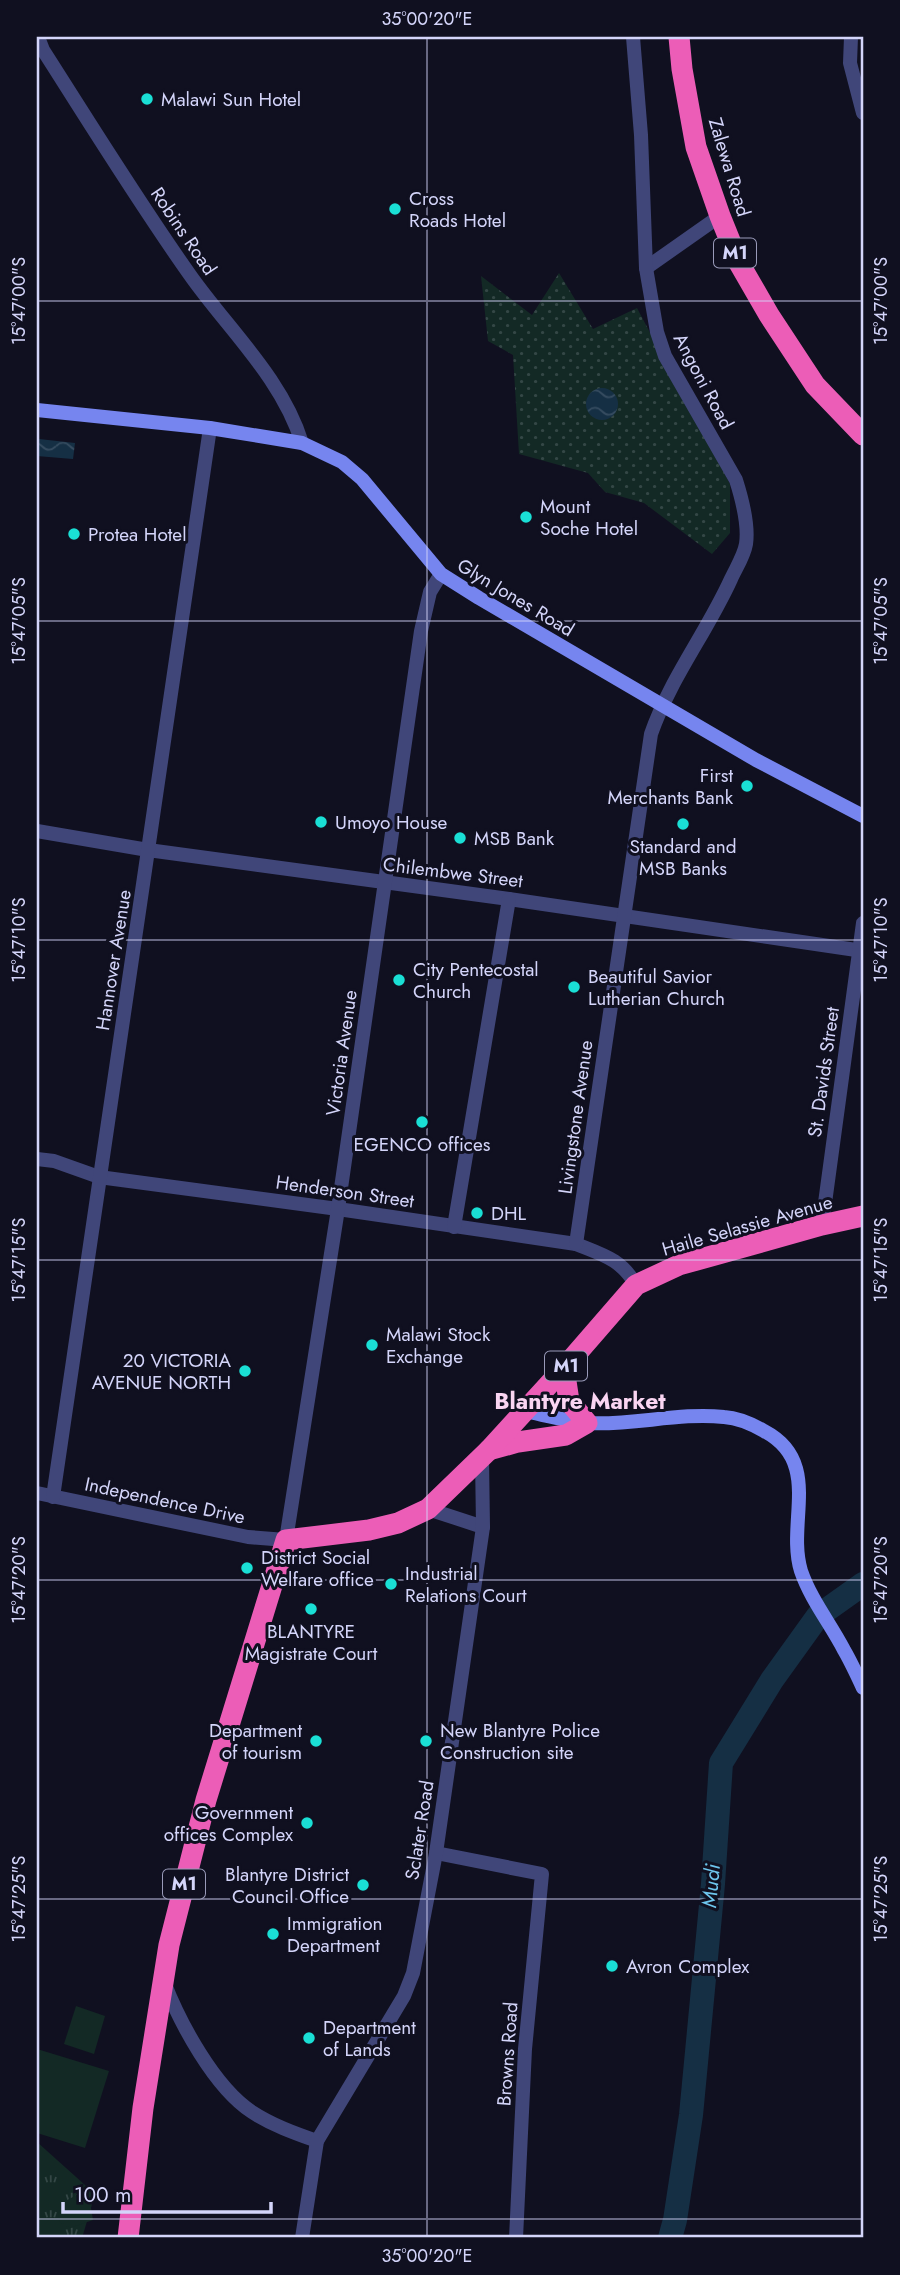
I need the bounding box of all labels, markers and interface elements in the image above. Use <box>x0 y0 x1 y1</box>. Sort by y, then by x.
text: 35°00'20"E <box>381 6 473 32</box>
place label: Malawi Sun Hotel <box>161 86 301 113</box>
marker: Malawi Sun Hotel <box>139 91 155 107</box>
street label: Zalewa Road <box>702 114 757 220</box>
street label: Robins Road <box>144 182 223 281</box>
place label: Cross Roads Hotel <box>409 185 506 234</box>
marker: Cross Roads Hotel <box>387 201 403 217</box>
road number: M1 <box>714 239 756 268</box>
text: 15°47'00"S <box>6 257 32 345</box>
text: 15°47'00"S <box>868 257 894 345</box>
street label: Angoni Road <box>667 328 740 434</box>
place label: Mount Soche Hotel <box>540 493 638 542</box>
marker: Mount Soche Hotel <box>518 509 534 525</box>
place label: Protea Hotel <box>88 521 187 548</box>
marker: Protea Hotel <box>66 526 82 542</box>
street label: Glyn Jones Road <box>452 552 579 643</box>
text: 15°47'05"S <box>6 577 32 665</box>
text: 15°47'05"S <box>868 577 894 665</box>
place label: First Merchants Bank <box>607 762 734 811</box>
marker: First Merchants Bank <box>739 778 755 794</box>
place label: Umoyo House <box>335 809 448 836</box>
marker: Umoyo House <box>313 814 329 830</box>
marker: Standard and MSB Banks <box>675 816 691 832</box>
place label: MSB Bank <box>474 825 555 852</box>
marker: MSB Bank <box>452 830 468 846</box>
place label: Standard and MSB Banks <box>629 833 737 882</box>
street label: Chilembwe Street <box>381 851 525 895</box>
street label: Hannover Avenue <box>89 888 138 1032</box>
text: 15°47'10"S <box>6 897 32 983</box>
text: 15°47'10"S <box>868 897 894 983</box>
place label: City Pentecostal Church <box>413 956 539 1005</box>
place label: Beautiful Savior Lutherian Church <box>588 963 725 1012</box>
marker: City Pentecostal Church <box>391 972 407 988</box>
marker: Beautiful Savior Lutherian Church <box>566 979 582 995</box>
street label: Victoria Avenue <box>319 988 364 1118</box>
street label: St. Davids Street <box>801 1005 846 1139</box>
street label: Livingstone Avenue <box>551 1038 600 1196</box>
marker: EGENCO offices <box>414 1114 430 1130</box>
place label: EGENCO offices <box>354 1131 491 1158</box>
street label: Henderson Street <box>274 1168 416 1215</box>
street label: Haile Selassie Avenue <box>659 1188 836 1263</box>
place label: DHL <box>491 1200 527 1227</box>
marker: DHL <box>469 1205 485 1221</box>
text: 15°47'15"S <box>6 1217 32 1302</box>
text: 15°47'15"S <box>868 1217 894 1302</box>
place label: Malawi Stock Exchange <box>386 1321 491 1370</box>
marker: Malawi Stock Exchange <box>364 1337 380 1353</box>
place label: 20 VICTORIA AVENUE NORTH <box>92 1347 231 1396</box>
road number: M1 <box>545 1352 587 1380</box>
marker: 20 VICTORIA AVENUE NORTH <box>237 1363 253 1379</box>
district label: Blantyre Market <box>494 1384 666 1418</box>
street label: Independence Drive <box>82 1470 248 1531</box>
text: 15°47'20"S <box>6 1536 32 1624</box>
text: 15°47'20"S <box>868 1536 894 1624</box>
place label: District Social Welfare office <box>261 1544 374 1593</box>
marker: District Social Welfare office <box>239 1560 255 1576</box>
place label: Industrial Relations Court <box>405 1560 527 1609</box>
marker: Industrial Relations Court <box>383 1576 399 1592</box>
marker: BLANTYRE Magistrate Court <box>303 1601 319 1617</box>
place label: BLANTYRE Magistrate Court <box>245 1618 378 1667</box>
place label: Department of tourism <box>209 1717 302 1766</box>
place label: New Blantyre Police Construction site <box>440 1717 600 1766</box>
marker: Department of tourism <box>308 1733 324 1749</box>
marker: New Blantyre Police Construction site <box>418 1733 434 1749</box>
street label: Sclater Road <box>398 1778 441 1882</box>
place label: Government offices Complex <box>164 1799 293 1848</box>
marker: Government offices Complex <box>299 1815 315 1831</box>
text: 15°47'25"S <box>6 1855 32 1942</box>
text: 15°47'25"S <box>868 1855 894 1942</box>
place label: Blantyre District Council Office <box>225 1861 349 1910</box>
water label: Mudi <box>694 1862 728 1909</box>
road number: M1 <box>163 1870 205 1898</box>
marker: Blantyre District Council Office <box>355 1877 371 1893</box>
place label: Immigration Department <box>287 1910 383 1959</box>
marker: Immigration Department <box>265 1926 281 1942</box>
place label: Avron Complex <box>626 1953 749 1980</box>
marker: Avron Complex <box>604 1958 620 1974</box>
street label: Browns Road <box>490 2001 525 2107</box>
place label: Department of Lands <box>323 2014 416 2063</box>
marker: Department of Lands <box>301 2030 317 2046</box>
scale bar <box>63 2170 271 2214</box>
text: 100 m <box>74 2180 131 2210</box>
text: 35°00'20"E <box>381 2243 473 2269</box>

